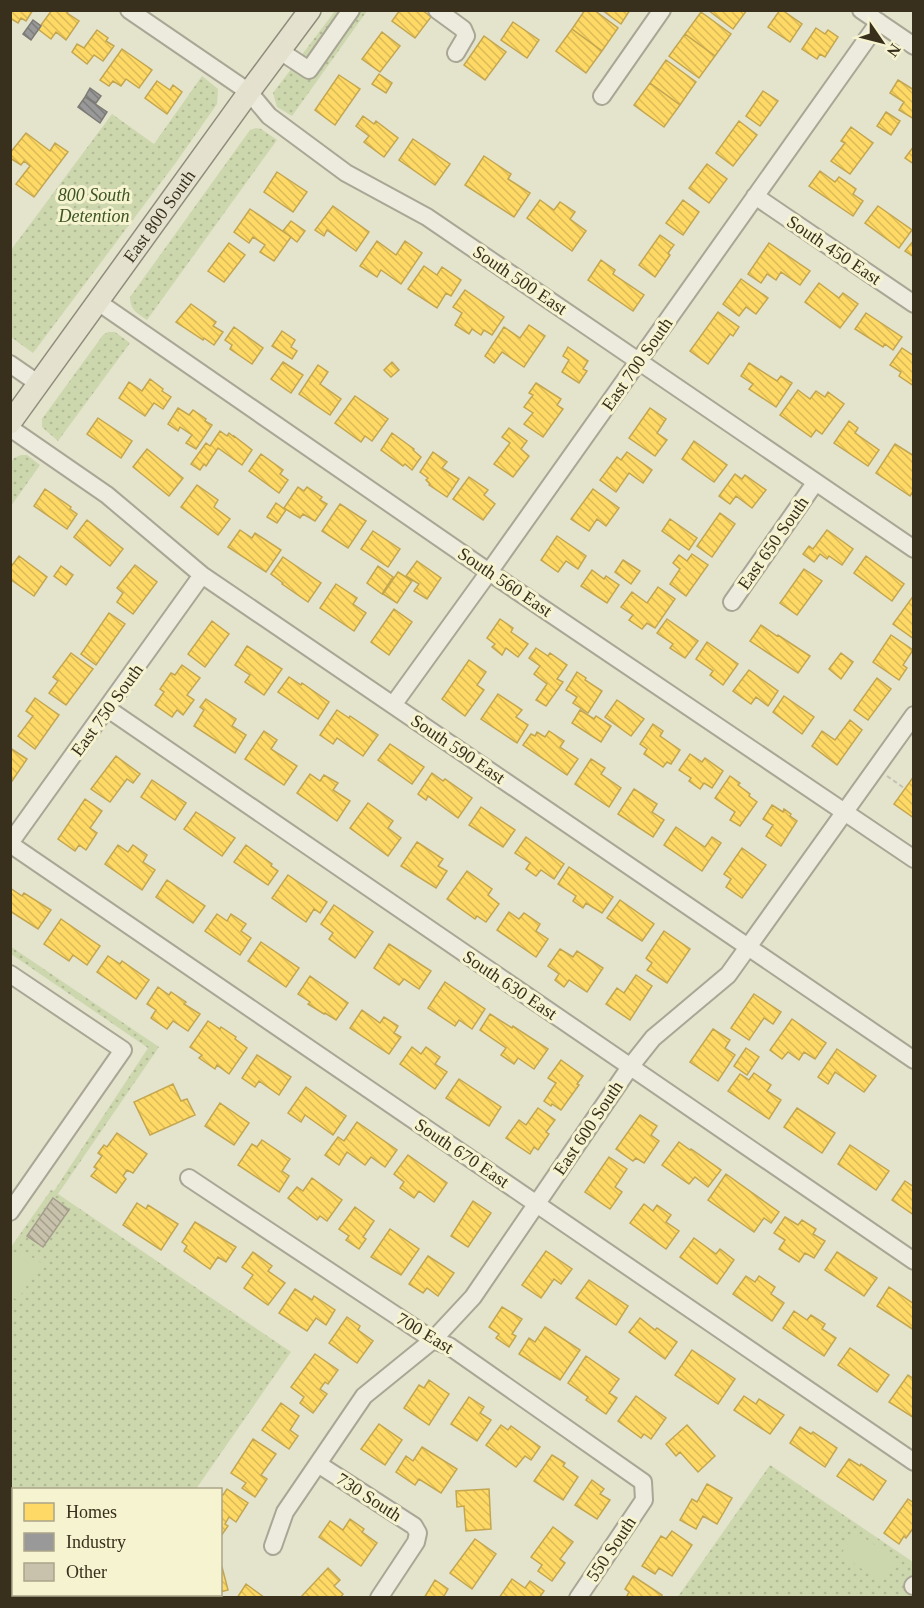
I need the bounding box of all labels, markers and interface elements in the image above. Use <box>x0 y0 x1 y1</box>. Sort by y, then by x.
north arrow <box>852 12 912 72</box>
text: N <box>883 41 904 60</box>
street label: East 800 South <box>119 166 199 266</box>
park label: 800 South Detention <box>58 185 130 226</box>
street label: South 450 East <box>783 211 885 289</box>
street label: South 500 East <box>469 241 571 319</box>
street label: East 700 South <box>598 314 676 414</box>
street label: East 650 South <box>734 493 812 593</box>
street label: South 560 East <box>454 543 556 621</box>
street label: East 750 South <box>67 660 147 760</box>
street label: South 590 East <box>407 710 509 788</box>
street label: South 630 East <box>459 946 561 1024</box>
street label: East 600 South <box>549 1077 627 1179</box>
street label: South 670 East <box>411 1114 513 1192</box>
street label: 700 East <box>393 1308 457 1358</box>
street label: 730 South <box>333 1469 405 1525</box>
legend <box>12 1488 222 1596</box>
text: Homes <box>66 1502 117 1522</box>
street label: 550 South <box>582 1513 640 1585</box>
text: Industry <box>66 1532 126 1552</box>
text: Other <box>66 1562 107 1582</box>

